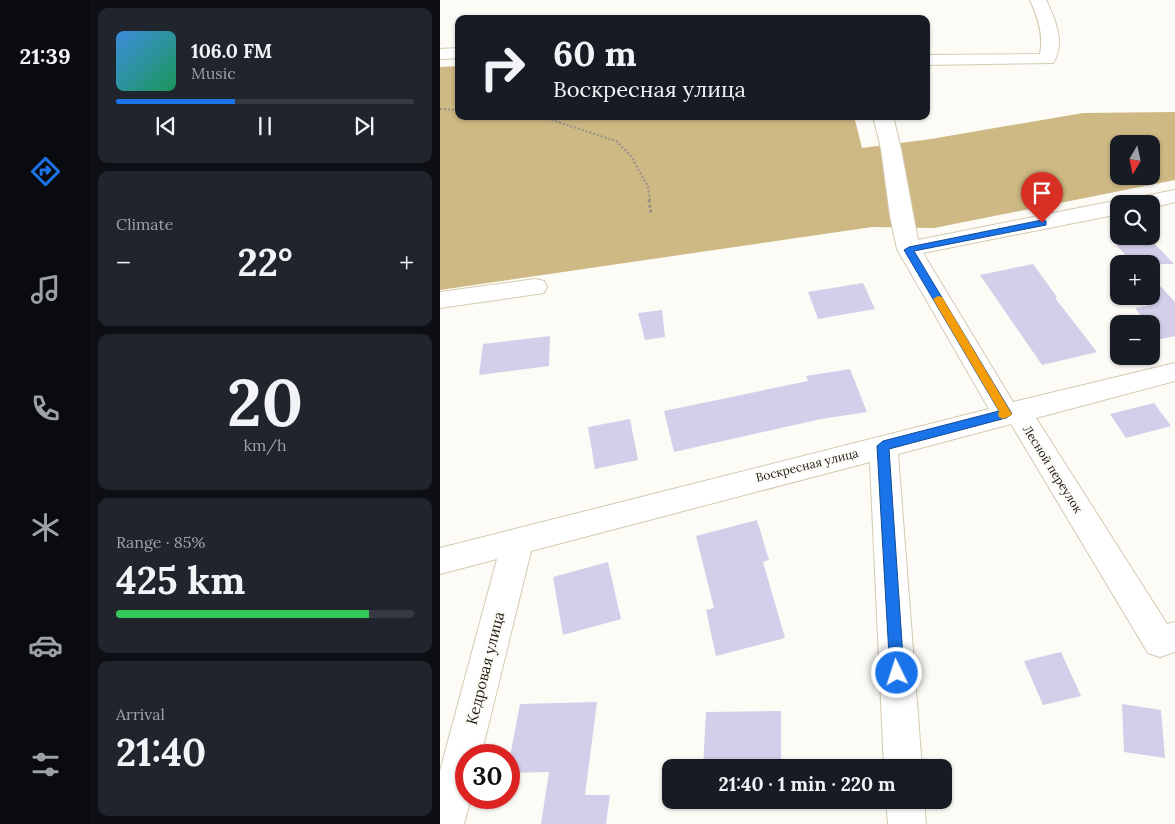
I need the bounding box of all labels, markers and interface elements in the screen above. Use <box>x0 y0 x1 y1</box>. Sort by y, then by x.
text: 60 m <box>553 31 637 76</box>
icon: right <box>470 35 535 100</box>
text: 106.0 FM <box>191 39 272 63</box>
text: 21:39 <box>19 42 71 70</box>
text: Music <box>191 63 236 83</box>
text: Воскресная улица <box>553 75 746 103</box>
icon: previous <box>152 112 180 140</box>
icon: pause <box>251 112 279 140</box>
icon: next <box>350 112 378 140</box>
north arrow <box>1110 135 1160 185</box>
map controls <box>1110 135 1160 365</box>
icon: directions <box>28 154 63 189</box>
pin <box>1021 172 1063 223</box>
icon: arrive <box>1028 179 1056 207</box>
button: search <box>1110 195 1160 245</box>
text: Climate <box>116 214 173 234</box>
text: 22° <box>237 238 293 286</box>
text: − <box>116 245 131 281</box>
text: + <box>399 245 414 281</box>
button: + <box>1110 255 1160 305</box>
icon: music <box>28 272 63 307</box>
button: − <box>1110 315 1160 365</box>
text: 20 <box>227 361 303 444</box>
icon: phone <box>28 391 63 426</box>
street label: Лесной переулок <box>1020 422 1086 516</box>
text: km/h <box>243 435 287 455</box>
street label: Воскресная улица <box>754 445 860 485</box>
icon: climate <box>28 510 63 545</box>
text: Range · 85% <box>116 532 206 552</box>
text: 425 km <box>116 556 245 604</box>
street label: Кедровая улица <box>462 609 508 726</box>
icon: car <box>28 628 63 663</box>
position arrow <box>870 646 922 698</box>
text: Arrival <box>116 704 165 724</box>
text: 21:40 <box>116 728 206 776</box>
speed limit sign: 30 <box>455 744 520 809</box>
icon: filters <box>28 747 63 782</box>
text: 21:40 · 1 min · 220 m <box>719 772 896 796</box>

